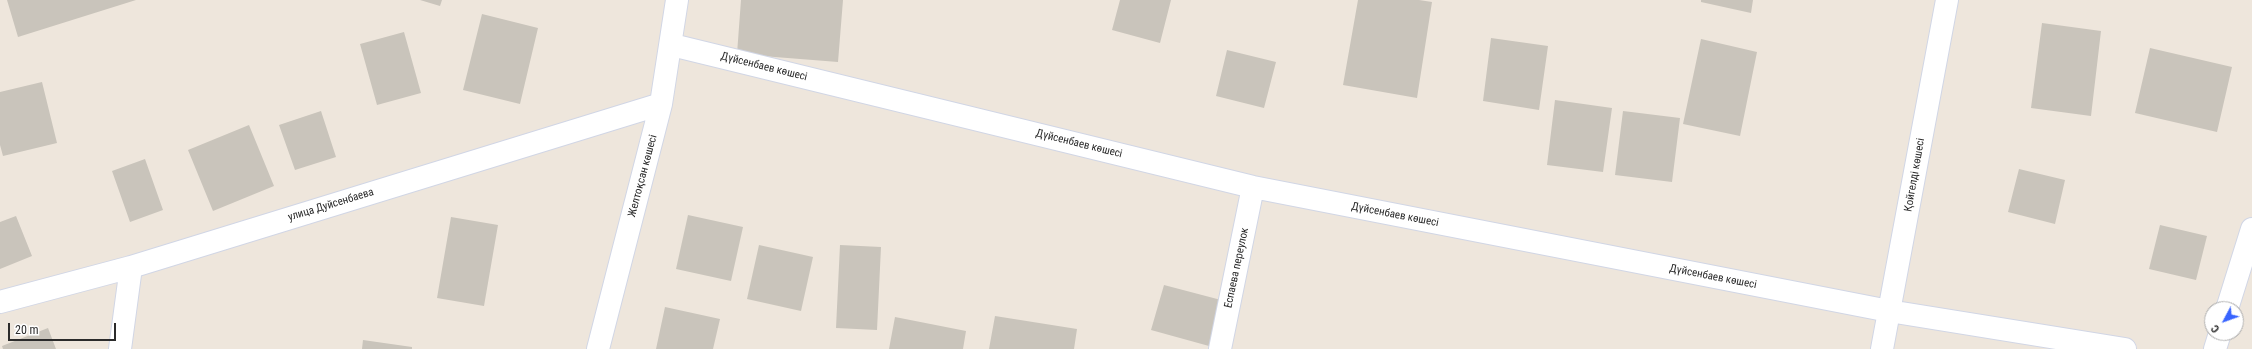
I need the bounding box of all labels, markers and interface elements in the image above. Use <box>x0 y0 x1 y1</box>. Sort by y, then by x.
street label: Дүйсенбаев көшесі <box>719 50 809 84</box>
street label: Дүйсенбаев көшесі <box>1034 127 1124 161</box>
street label: Желтоқсан көшесі <box>626 133 660 219</box>
street label: Қойгелді көшесі <box>1902 137 1928 213</box>
street label: улица Дуйсенбаева <box>287 186 375 224</box>
street label: Дүйсенбаев көшесі <box>1350 200 1440 230</box>
street label: Еспаева переулок <box>1222 227 1252 309</box>
street label: Дүйсенбаев көшесі <box>1668 262 1758 292</box>
north arrow <box>2204 301 2244 341</box>
scale bar <box>10 315 118 341</box>
text: С <box>2208 322 2222 335</box>
text: 20 m <box>15 323 39 337</box>

